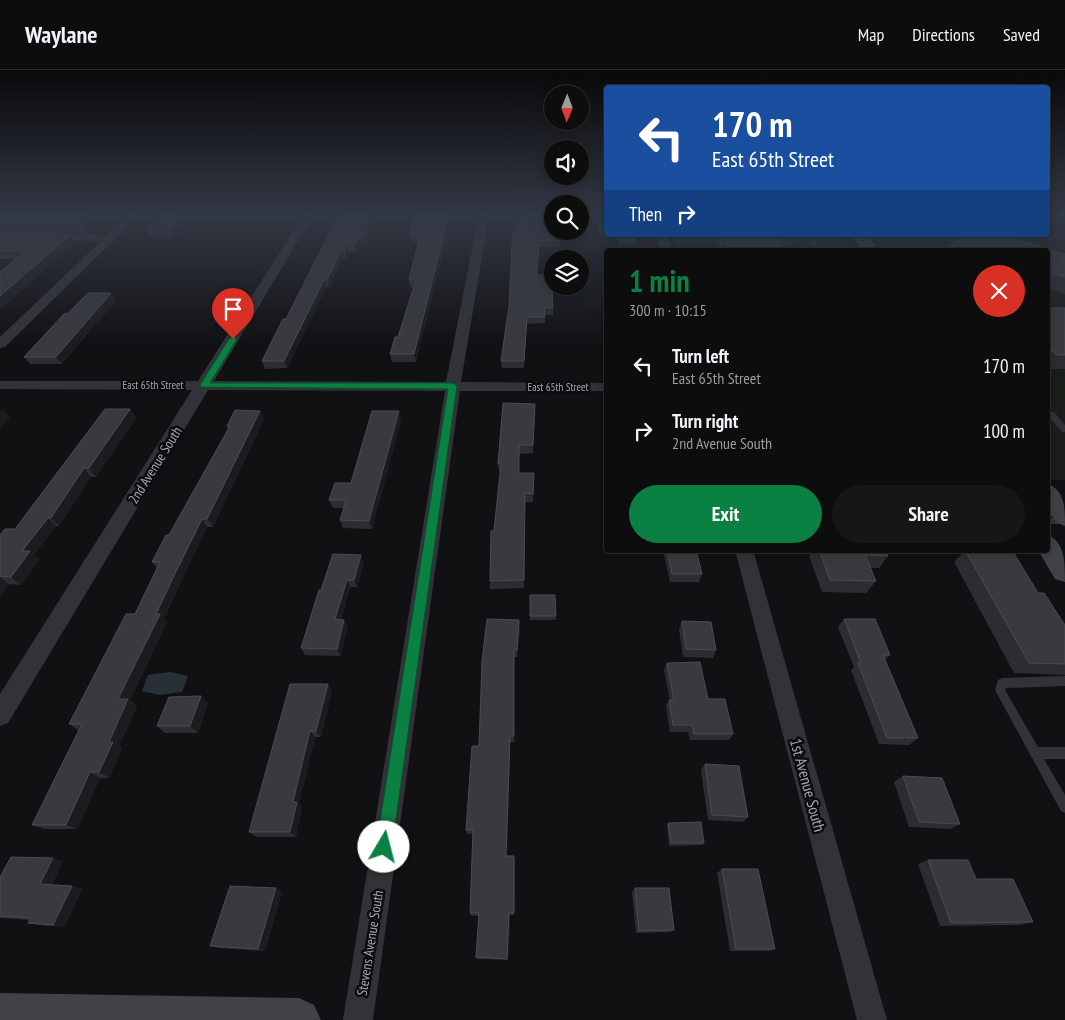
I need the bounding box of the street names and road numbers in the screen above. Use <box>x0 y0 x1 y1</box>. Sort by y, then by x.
street label: East 65th Street <box>122 378 184 392</box>
street label: East 65th Street <box>527 380 589 394</box>
street label: 2nd Avenue South <box>124 423 186 507</box>
street label: 1st Avenue South <box>786 736 830 834</box>
street label: Stevens Avenue South <box>353 889 387 997</box>

